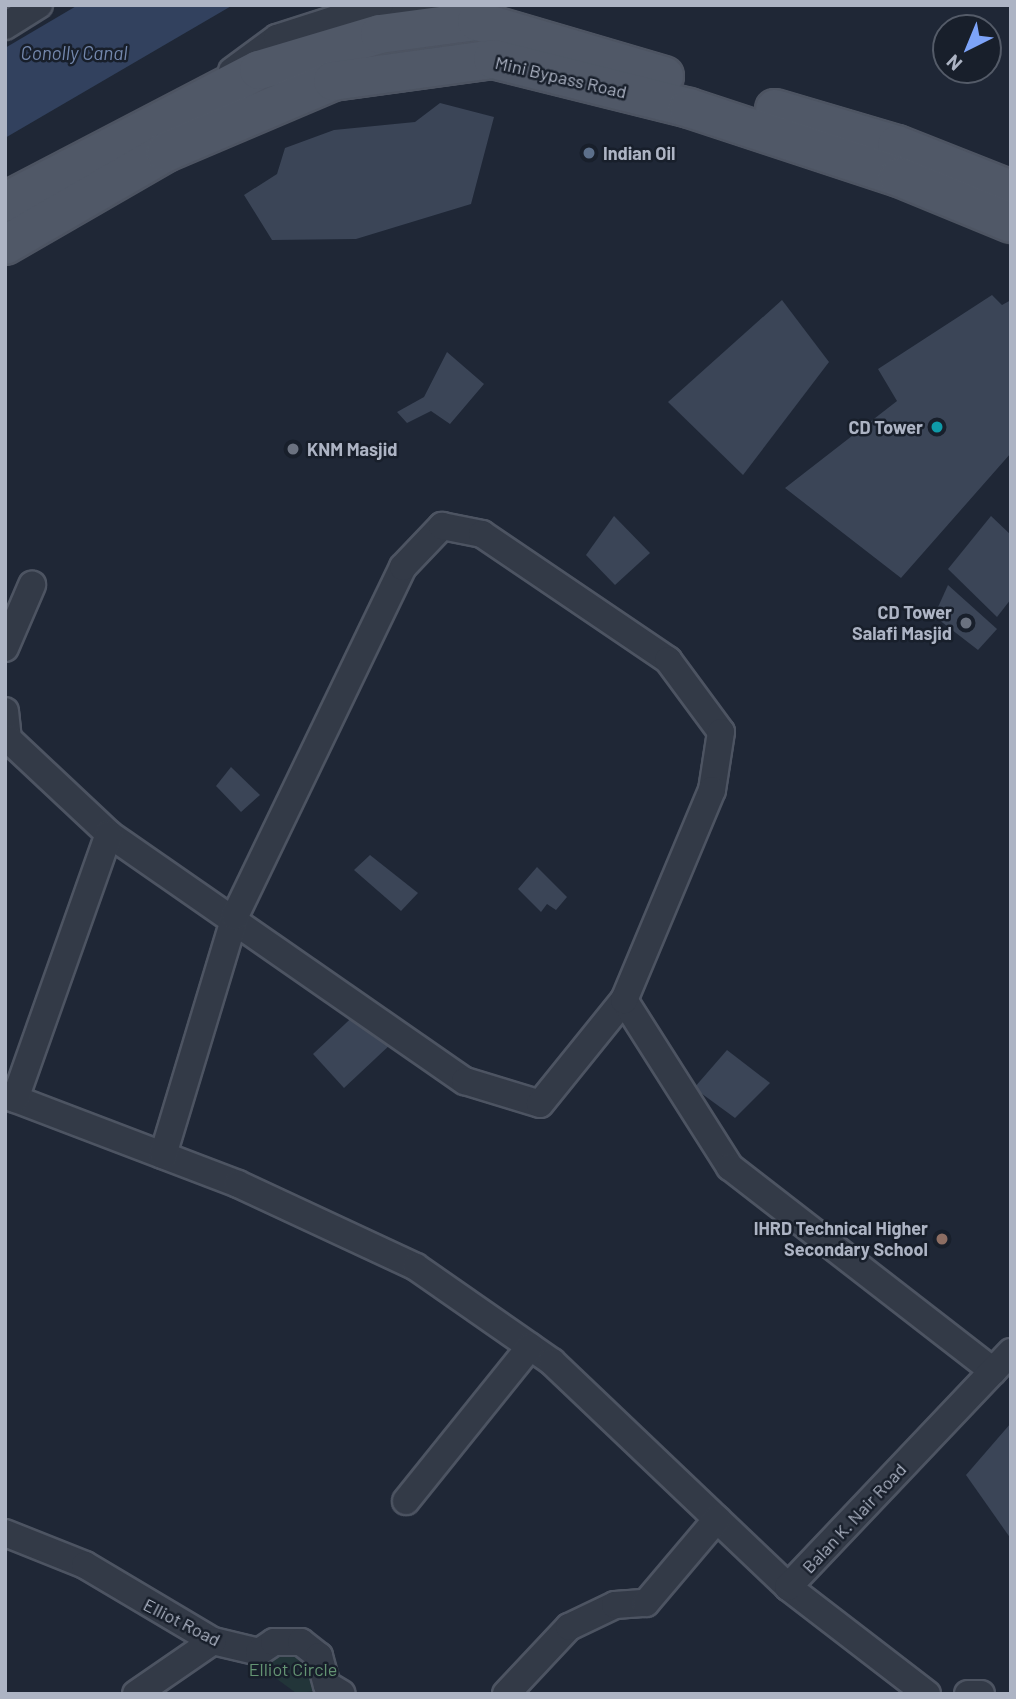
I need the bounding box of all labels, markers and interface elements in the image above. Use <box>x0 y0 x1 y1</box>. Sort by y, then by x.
north arrow <box>932 14 1002 84</box>
water label: Conolly Canal <box>20 42 128 64</box>
street label: Mini Bypass Road <box>493 51 629 103</box>
text: N <box>941 51 966 76</box>
place label: Indian Oil <box>603 142 675 164</box>
marker: Indian Oil <box>581 145 597 161</box>
place label: CD Tower <box>849 416 923 438</box>
marker: CD Tower <box>929 419 945 435</box>
place label: KNM Masjid <box>307 438 397 460</box>
marker: KNM Masjid <box>285 441 301 457</box>
place label: CD Tower Salafi Masjid <box>852 602 952 644</box>
marker: CD Tower Salafi Masjid <box>958 615 974 631</box>
place label: IHRD Technical Higher Secondary School <box>754 1218 928 1260</box>
marker: IHRD Technical Higher Secondary School <box>934 1231 950 1247</box>
street label: Balan K. Nair Road <box>798 1459 910 1577</box>
street label: Elliot Road <box>140 1593 224 1651</box>
park label: Elliot Circle <box>249 1658 337 1680</box>

